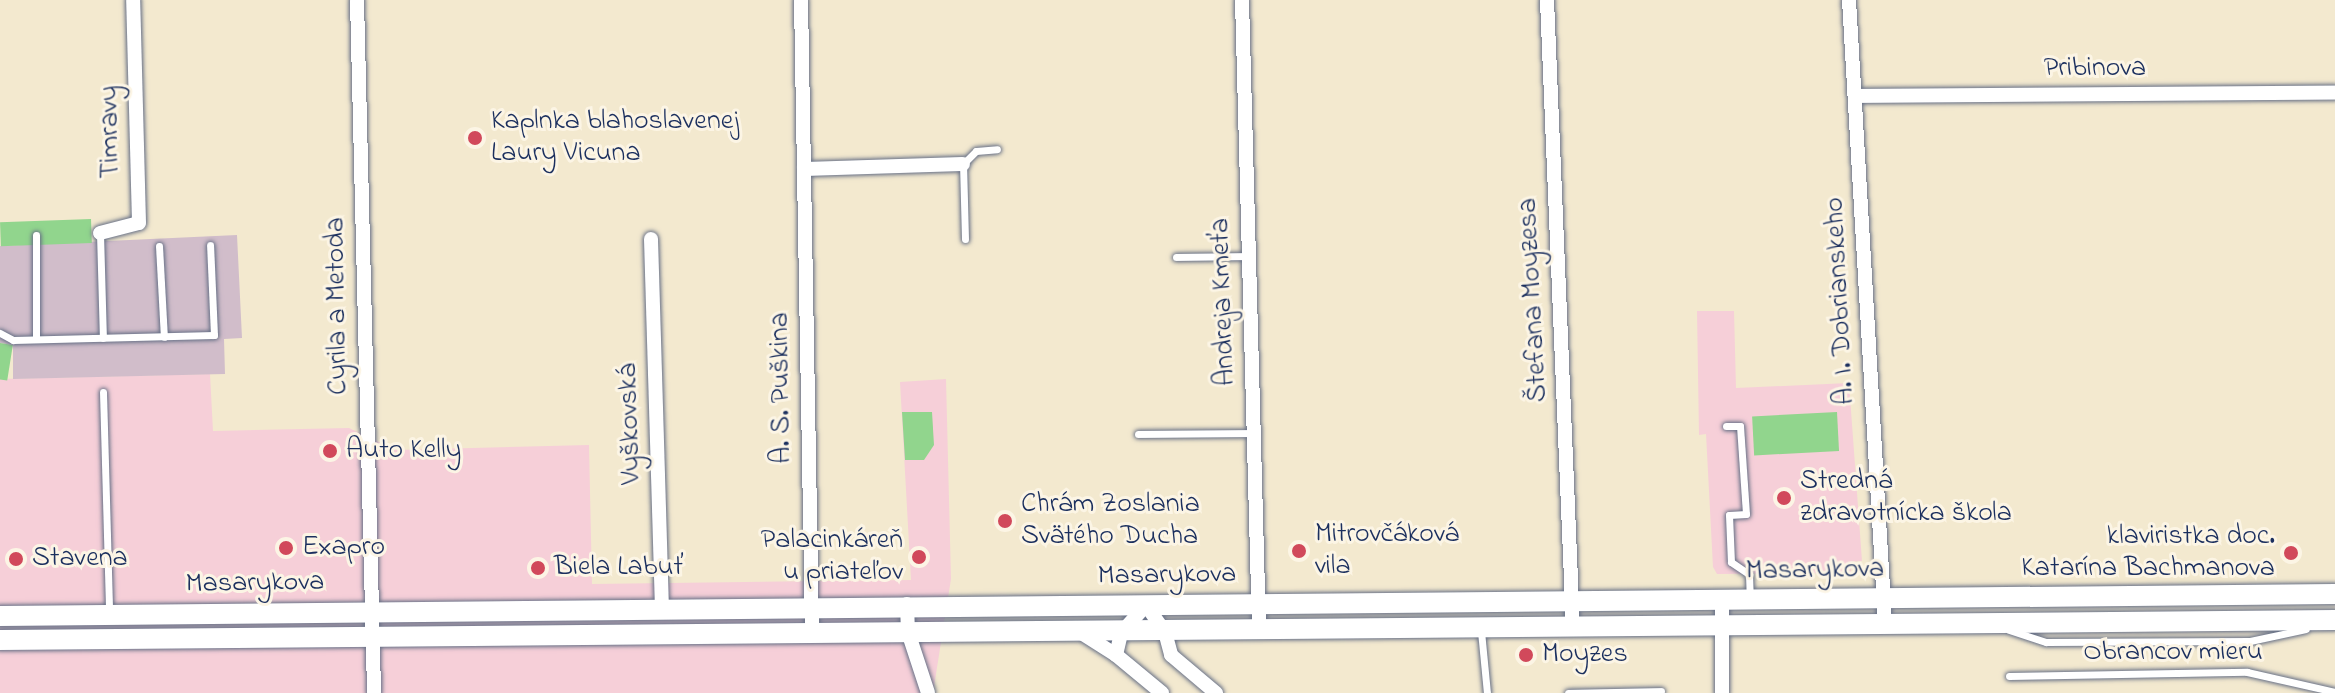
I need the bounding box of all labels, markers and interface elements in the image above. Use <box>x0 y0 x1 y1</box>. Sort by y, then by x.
street label: Pribinova <box>2044 52 2146 86</box>
street label: Timravy <box>93 85 129 179</box>
place label: Kaplnka blahoslavenej Laury Vicuna <box>491 105 739 171</box>
marker: Kaplnka blahoslavenej Laury Vicuna <box>466 129 484 147</box>
street label: A. I. Dobrianskeho <box>1819 196 1863 406</box>
street label: Štefana Moyzesa <box>1512 197 1556 403</box>
street label: Cyrila a Metoda <box>320 217 356 395</box>
street label: Andreja Kmeťa <box>1204 217 1244 387</box>
street label: A. S. Puškina <box>764 312 800 464</box>
street label: Vyškovská <box>612 363 650 485</box>
place label: Auto Kelly <box>346 434 461 468</box>
marker: Auto Kelly <box>321 442 339 460</box>
place label: Stredná zdravotnícka škola <box>1800 465 2012 531</box>
place label: Chrám Zoslania Svätého Ducha <box>1021 488 1200 554</box>
marker: Stredná zdravotnícka škola <box>1775 489 1793 507</box>
marker: Chrám Zoslania Svätého Ducha <box>996 512 1014 530</box>
place label: Mitrovčáková vila <box>1315 518 1459 584</box>
place label: klaviristka doc. Katarína Bachmanova <box>2021 520 2275 586</box>
place label: Palacinkáreň u priateľov <box>761 524 903 590</box>
place label: Exapro <box>302 531 385 565</box>
marker: Exapro <box>277 539 295 557</box>
place label: Stavena <box>32 542 128 576</box>
marker: Mitrovčáková vila <box>1290 542 1308 560</box>
marker: klaviristka doc. Katarína Bachmanova <box>2282 544 2300 562</box>
marker: Palacinkáreň u priateľov <box>910 548 928 566</box>
marker: Stavena <box>7 550 25 568</box>
place label: Biela Labuť <box>554 551 683 585</box>
street label: Masarykova <box>1745 553 1885 589</box>
street label: Masarykova <box>1097 558 1237 594</box>
marker: Biela Labuť <box>529 559 547 577</box>
street label: Masarykova <box>185 566 325 602</box>
street label: Obrancov mieru <box>2083 636 2263 670</box>
place label: Moyzes <box>1542 638 1628 672</box>
marker: Moyzes <box>1517 646 1535 664</box>

